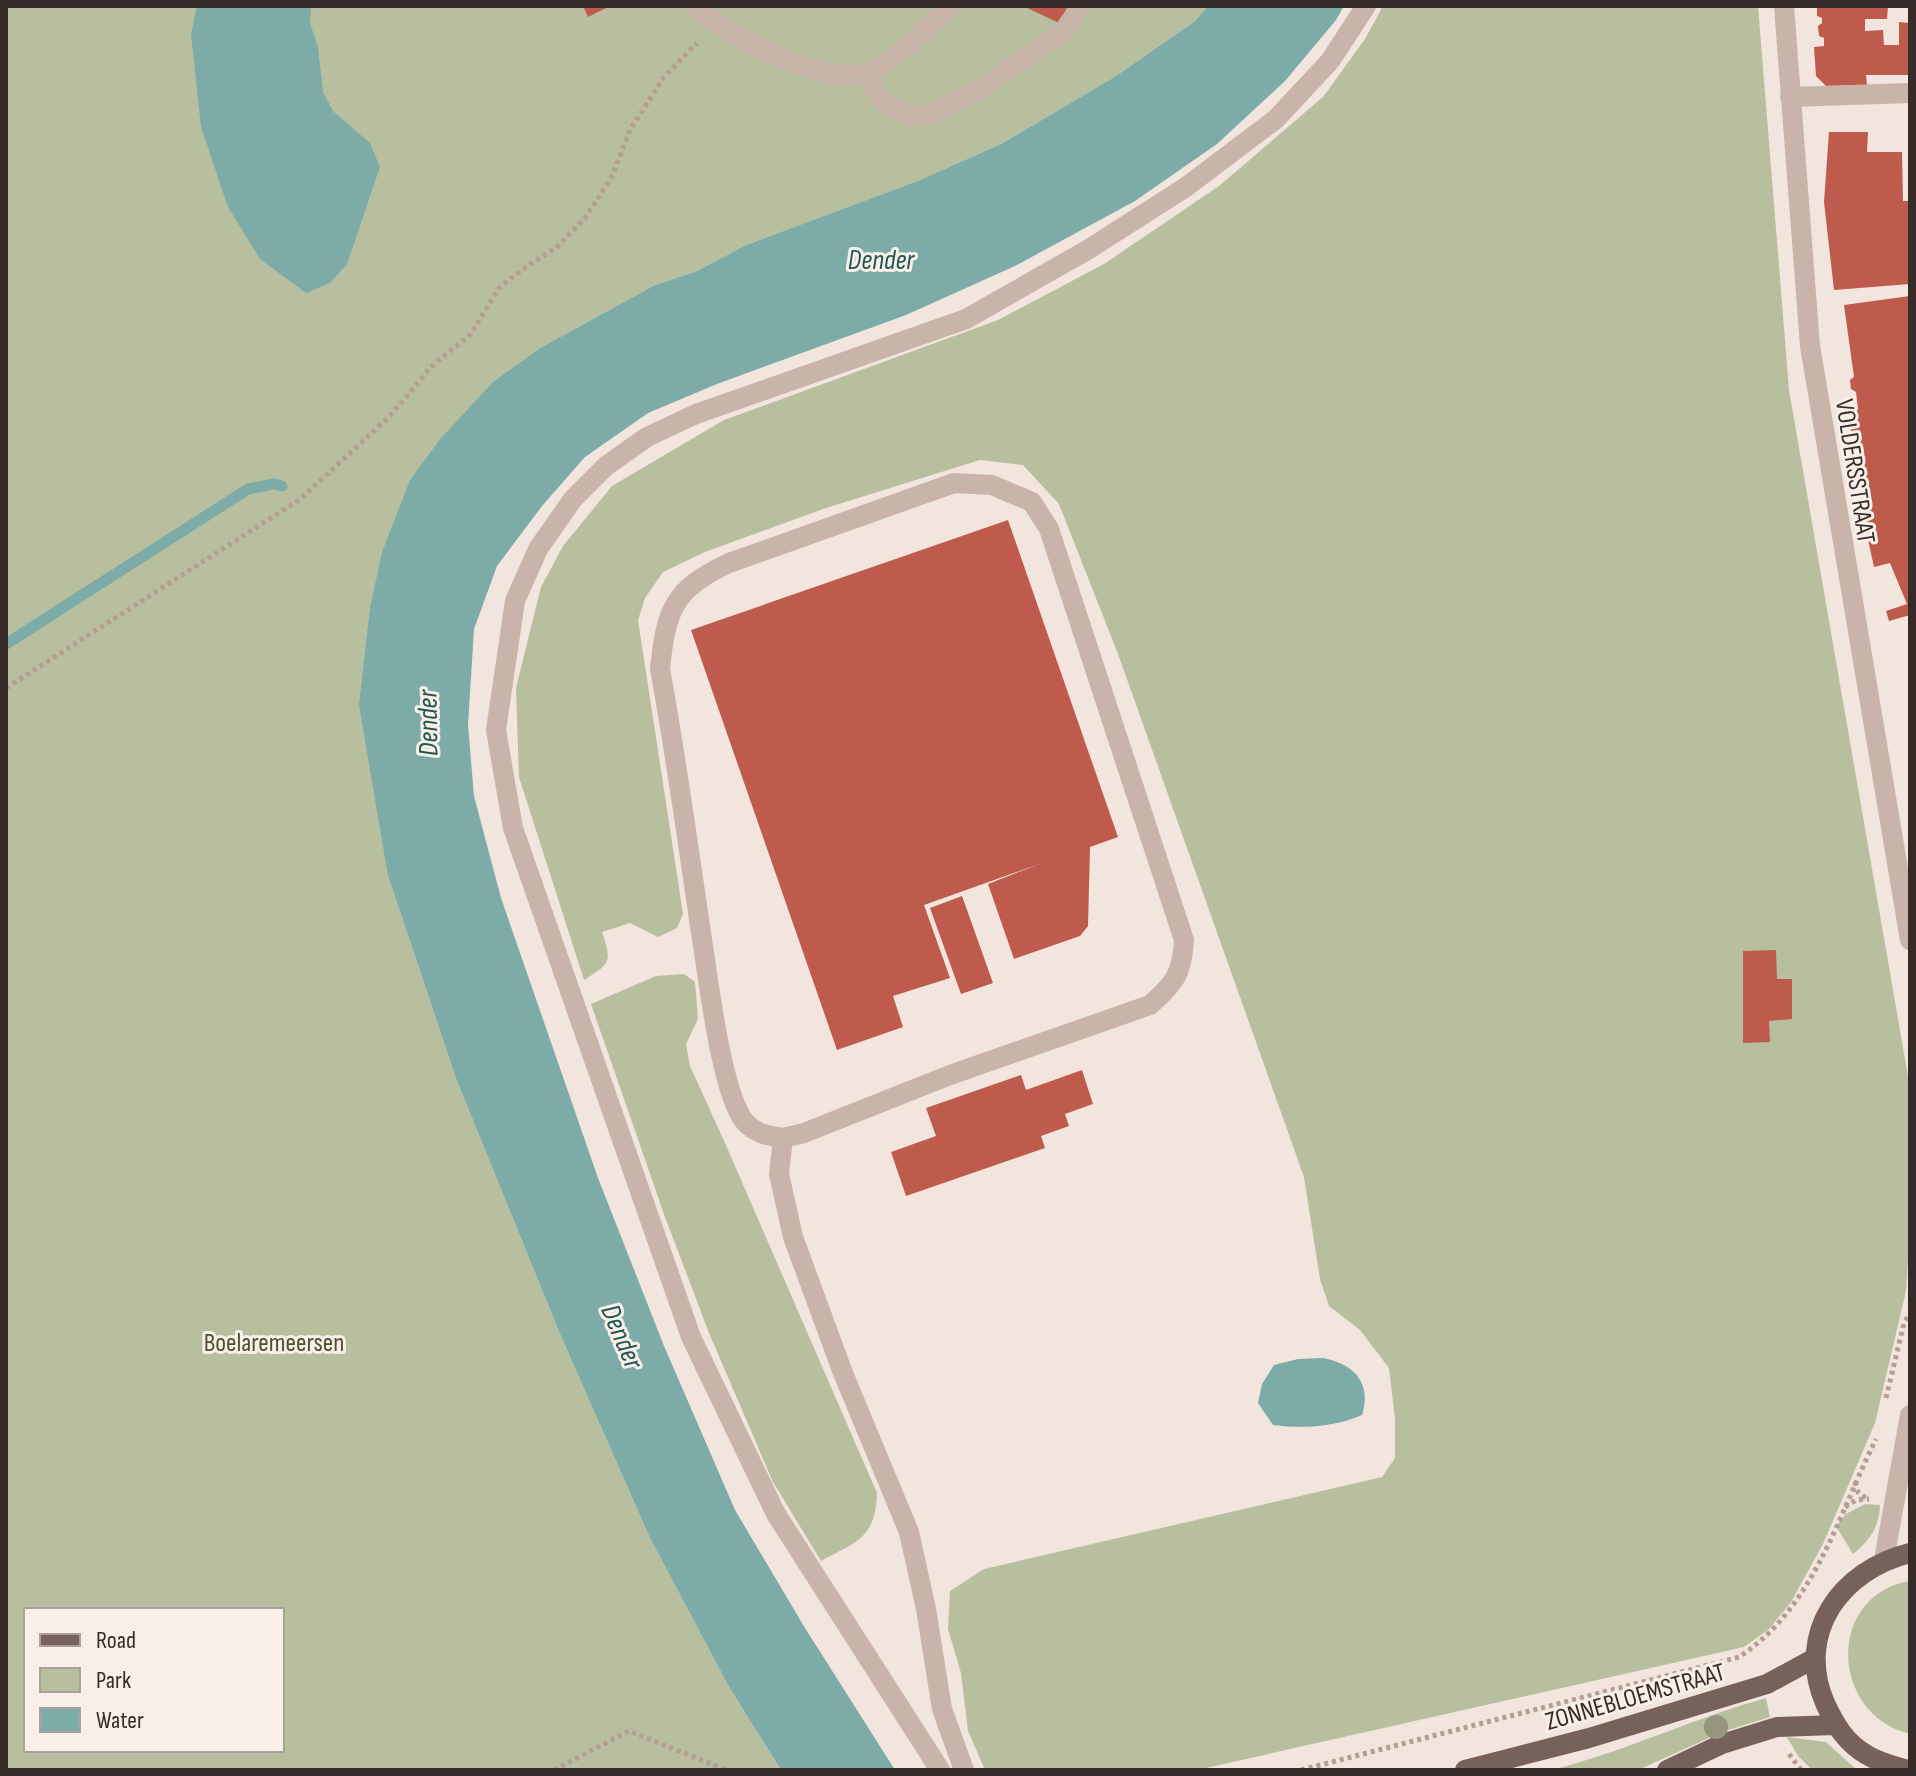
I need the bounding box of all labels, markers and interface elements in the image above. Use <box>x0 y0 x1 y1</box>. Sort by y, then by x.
water label: Dender <box>848 244 915 277</box>
street label: VOLDERSSTRAAT <box>1828 397 1881 546</box>
water label: Dender <box>411 688 446 756</box>
water label: Dender <box>593 1300 650 1375</box>
park label: Boelaremeersen <box>204 1328 344 1359</box>
legend <box>24 1608 284 1752</box>
text: Road <box>96 1626 136 1655</box>
street label: ZONNEBLOEMSTRAAT <box>1542 1657 1729 1738</box>
text: Park <box>96 1666 131 1695</box>
text: Water <box>96 1706 144 1735</box>

